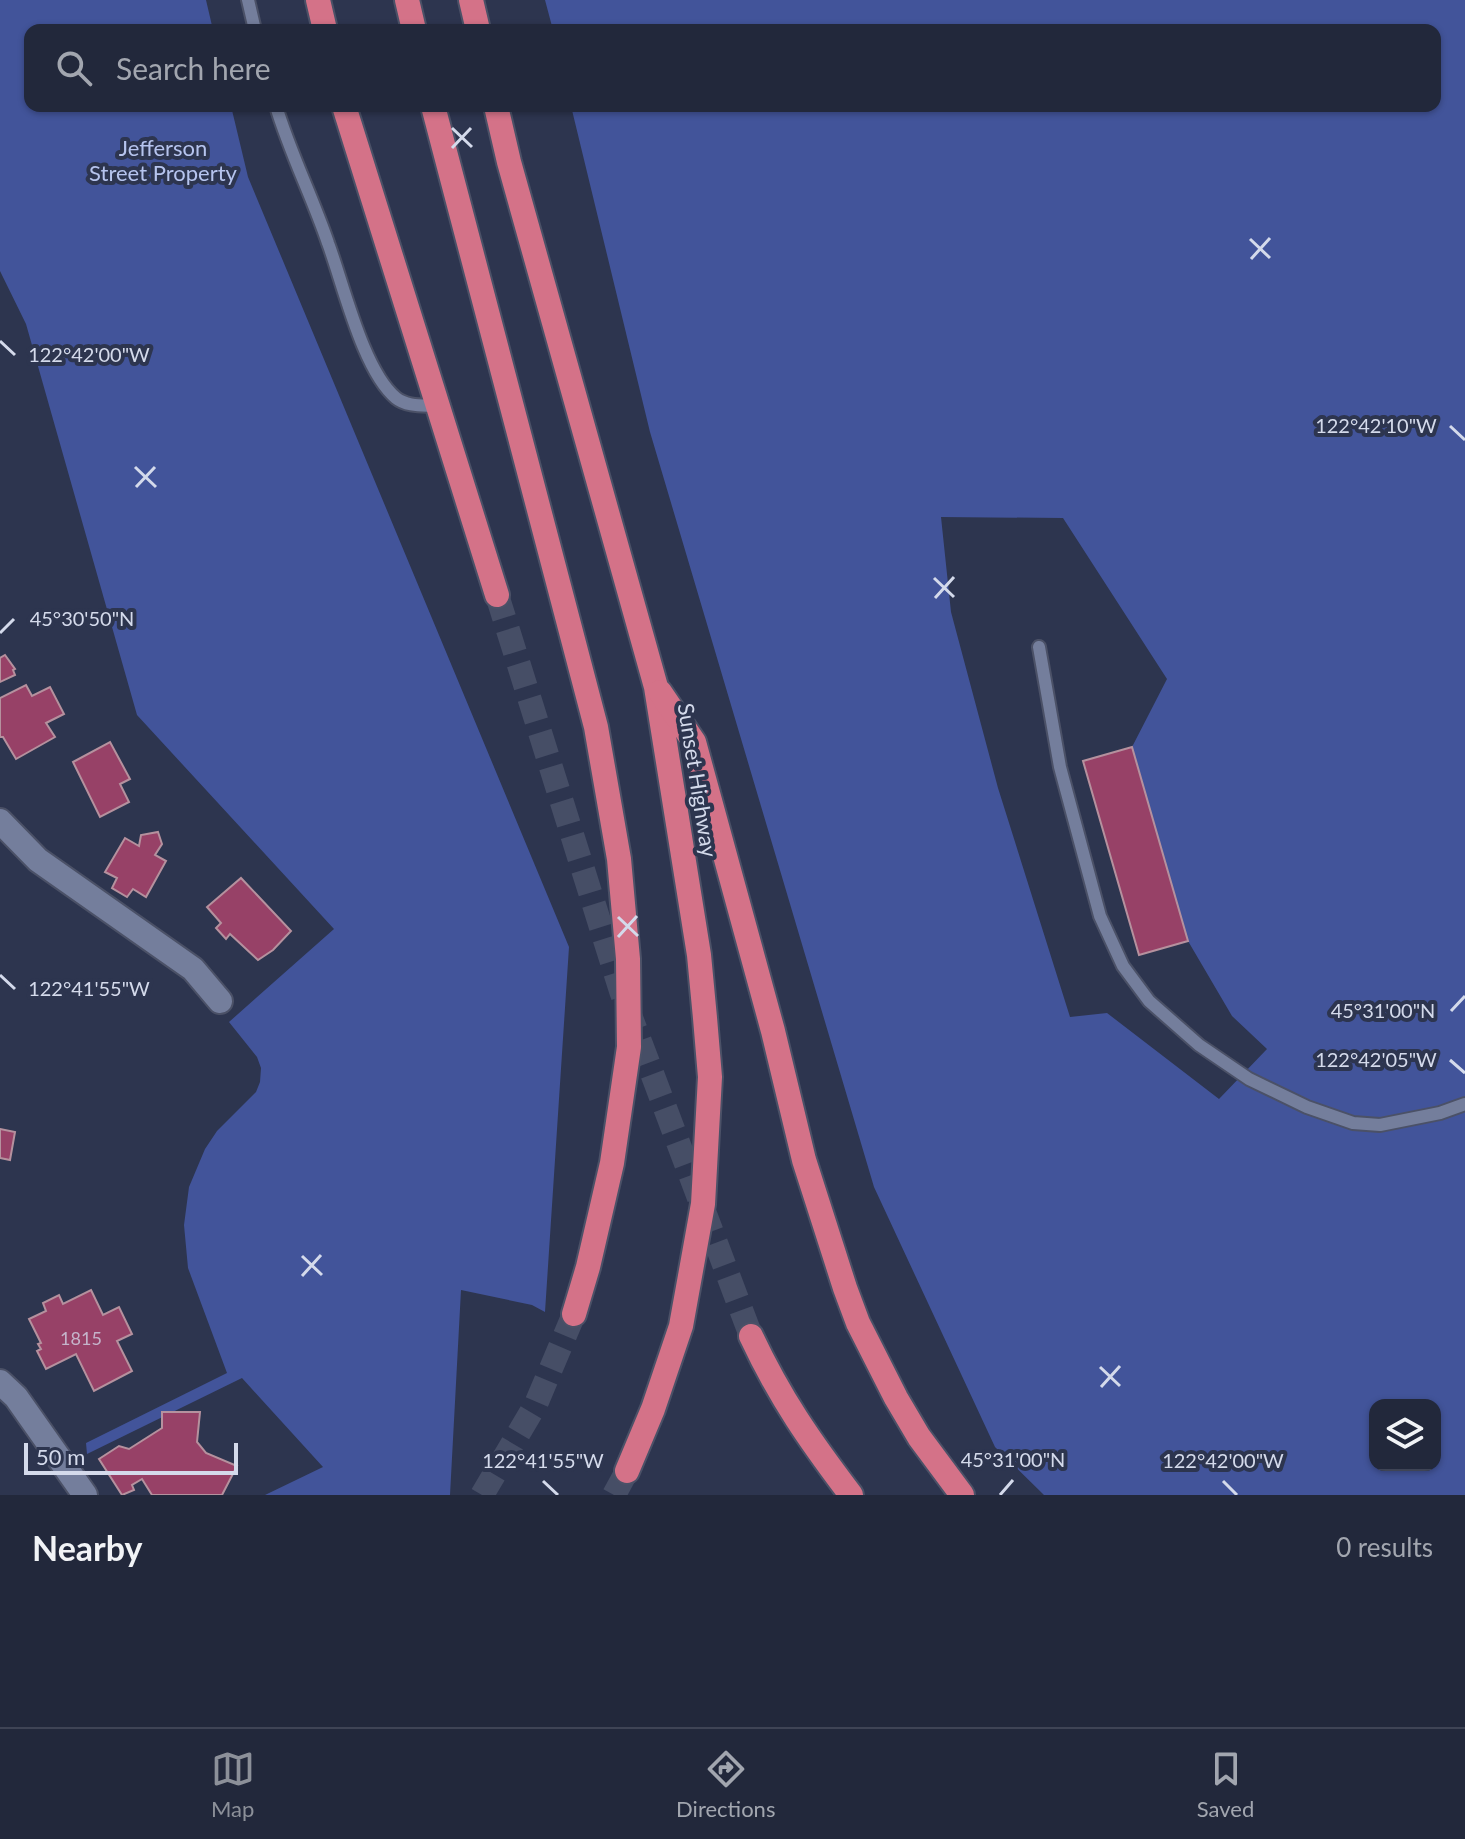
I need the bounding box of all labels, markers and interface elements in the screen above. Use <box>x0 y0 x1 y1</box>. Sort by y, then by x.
search box <box>24 24 1441 112</box>
icon: search <box>52 46 96 90</box>
text: Search here <box>116 50 271 86</box>
park label: Jefferson Street Property <box>89 134 238 186</box>
text: 122°42'00"W <box>28 342 150 366</box>
text: 122°42'10"W <box>1315 413 1437 437</box>
text: 45°30'50"N <box>30 606 134 630</box>
street label: Sunset Highway <box>672 701 724 860</box>
text: 122°41'55"W <box>28 976 150 1000</box>
text: 45°31'00"N <box>1331 998 1435 1022</box>
text: 122°42'05"W <box>1315 1047 1437 1071</box>
house number: 1815 <box>60 1327 102 1349</box>
map controls <box>1369 1399 1441 1471</box>
button: layers <box>1369 1399 1441 1471</box>
scale bar <box>24 1439 238 1475</box>
text: 50 m <box>36 1443 85 1470</box>
text: 45°31'00"N <box>961 1447 1065 1471</box>
text: 122°41'55"W <box>482 1448 604 1472</box>
text: 122°42'00"W <box>1162 1448 1284 1472</box>
text: Nearby <box>32 1527 143 1568</box>
text: 0 results <box>1336 1531 1433 1563</box>
tab: Map <box>211 1747 255 1822</box>
tab: Directions <box>676 1747 775 1822</box>
tab: Saved <box>1197 1747 1254 1822</box>

